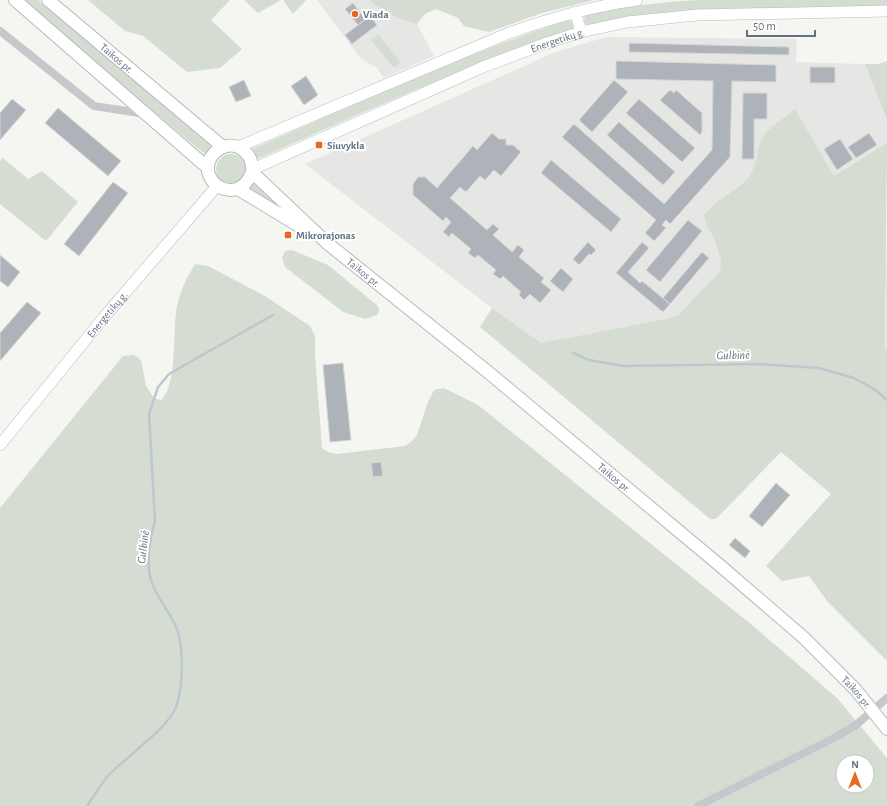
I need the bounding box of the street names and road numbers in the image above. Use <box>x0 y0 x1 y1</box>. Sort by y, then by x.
street label: Energetikų g. <box>529 26 586 54</box>
street label: Taikos pr. <box>98 41 135 75</box>
street label: Taikos pr. <box>345 256 382 289</box>
street label: Energetikų g. <box>85 289 129 339</box>
street label: Taikos pr. <box>596 461 633 494</box>
street label: Taikos pr. <box>840 674 874 710</box>

